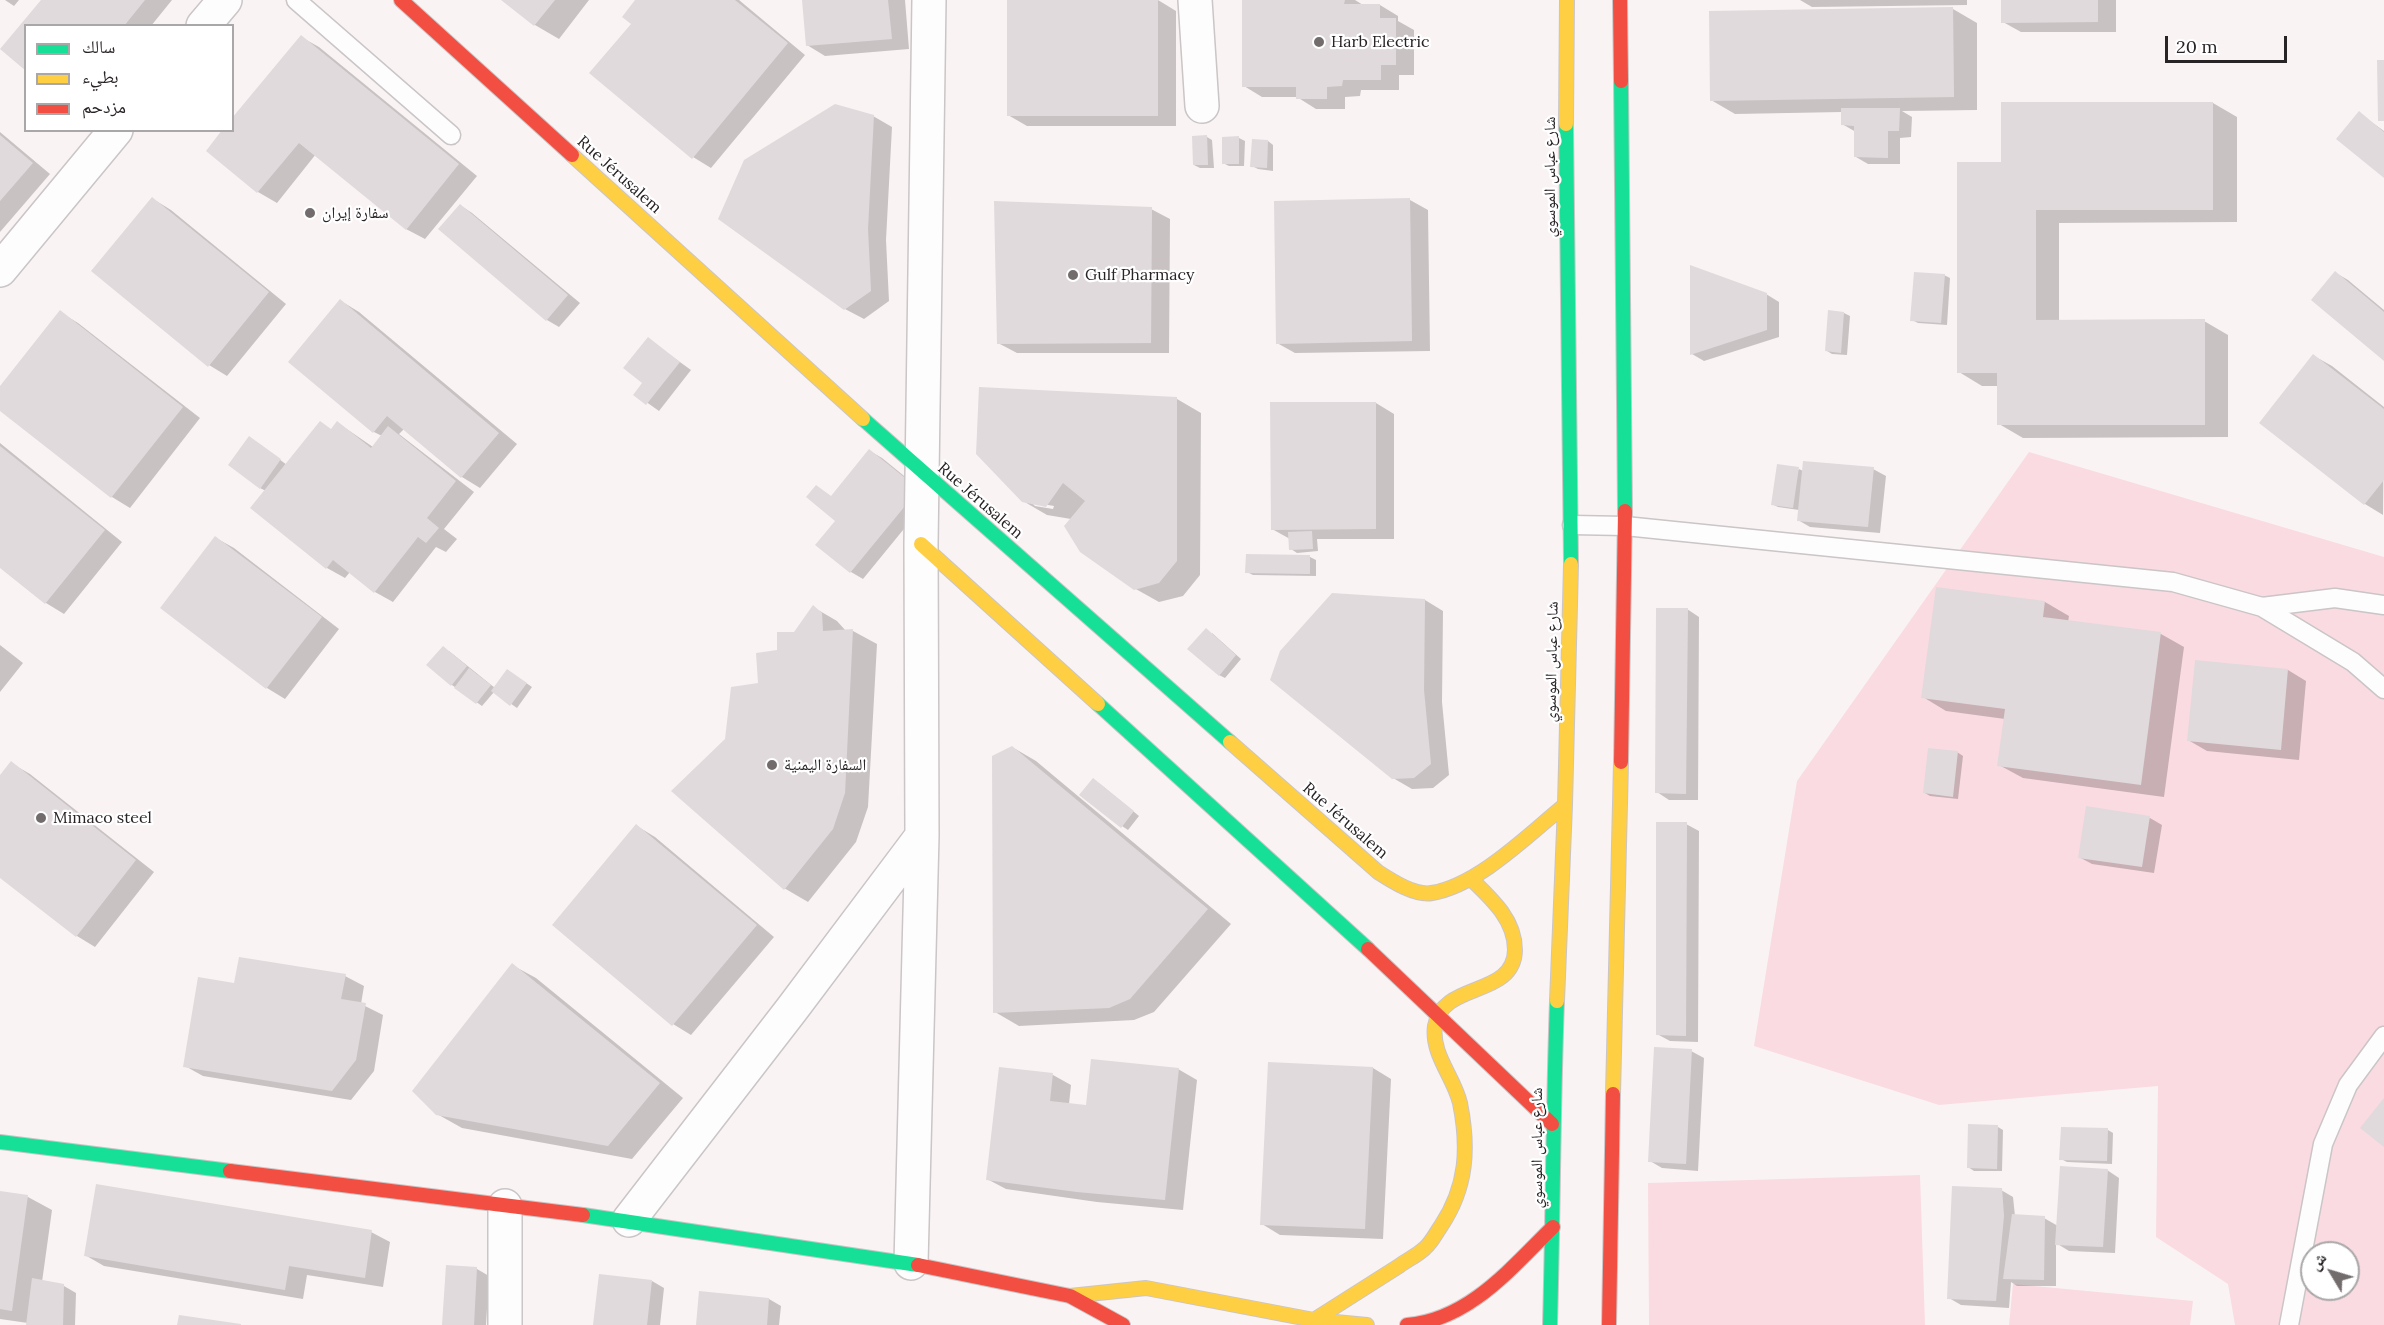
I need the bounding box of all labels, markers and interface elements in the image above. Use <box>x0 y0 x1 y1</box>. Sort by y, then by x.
legend <box>24 24 234 132</box>
scale bar <box>2168 24 2290 62</box>
place label: Harb Electric <box>1331 32 1429 52</box>
text: سالك <box>82 35 115 58</box>
marker: Harb Electric <box>1312 35 1326 49</box>
text: 20 m <box>2176 35 2218 58</box>
text: بطيء <box>82 65 119 88</box>
text: مزدحم <box>82 95 126 118</box>
street label: شارع عباس الموسوي <box>1540 116 1560 238</box>
street label: Rue Jérusalem <box>573 132 665 218</box>
place label: سفارة إيران <box>322 203 389 223</box>
marker: سفارة إيران <box>303 206 317 220</box>
place label: Gulf Pharmacy <box>1085 265 1195 285</box>
marker: Gulf Pharmacy <box>1066 268 1080 282</box>
street label: Rue Jérusalem <box>934 459 1026 543</box>
street label: شارع عباس الموسوي <box>1541 601 1563 723</box>
place label: السفارة اليمنية <box>784 755 866 775</box>
marker: السفارة اليمنية <box>765 758 779 772</box>
street label: Rue Jérusalem <box>1299 779 1391 863</box>
place label: Mimaco steel <box>53 808 152 828</box>
marker: Mimaco steel <box>34 811 48 825</box>
street label: شارع عباس الموسوي <box>1527 1087 1547 1209</box>
north arrow <box>2300 1241 2360 1301</box>
text: ش <box>2304 1248 2330 1274</box>

